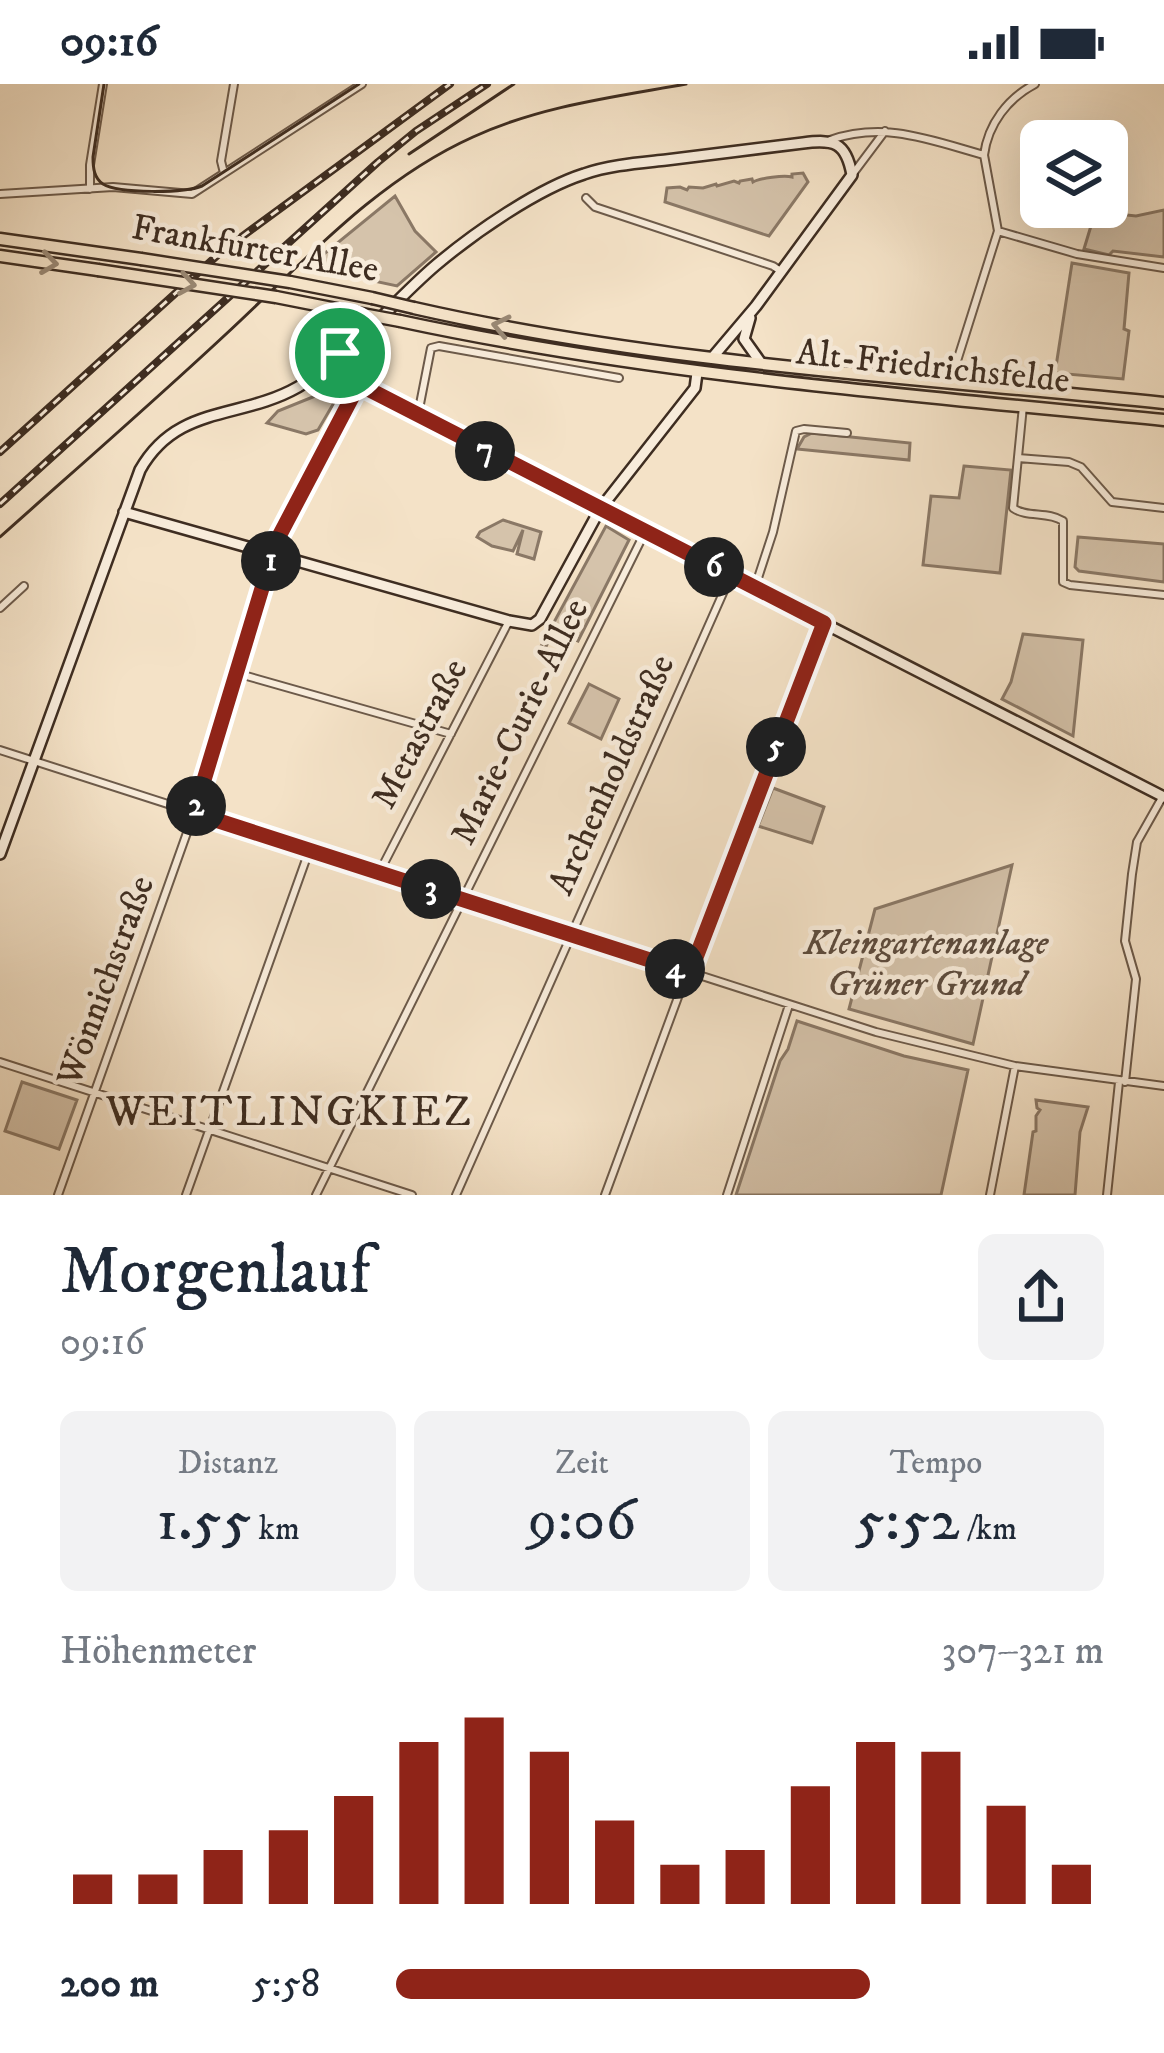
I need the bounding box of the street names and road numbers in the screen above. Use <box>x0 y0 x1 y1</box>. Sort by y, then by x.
street label: Frankfurter Allee <box>128 205 382 293</box>
street label: Alt-Friedrichsfelde <box>794 330 1072 404</box>
street label: Marie-Curie-Allee <box>441 592 599 852</box>
street label: Archenholdstraße <box>539 648 685 902</box>
street label: Metastraße <box>362 651 478 817</box>
street label: Wönnichstraße <box>47 870 165 1093</box>

